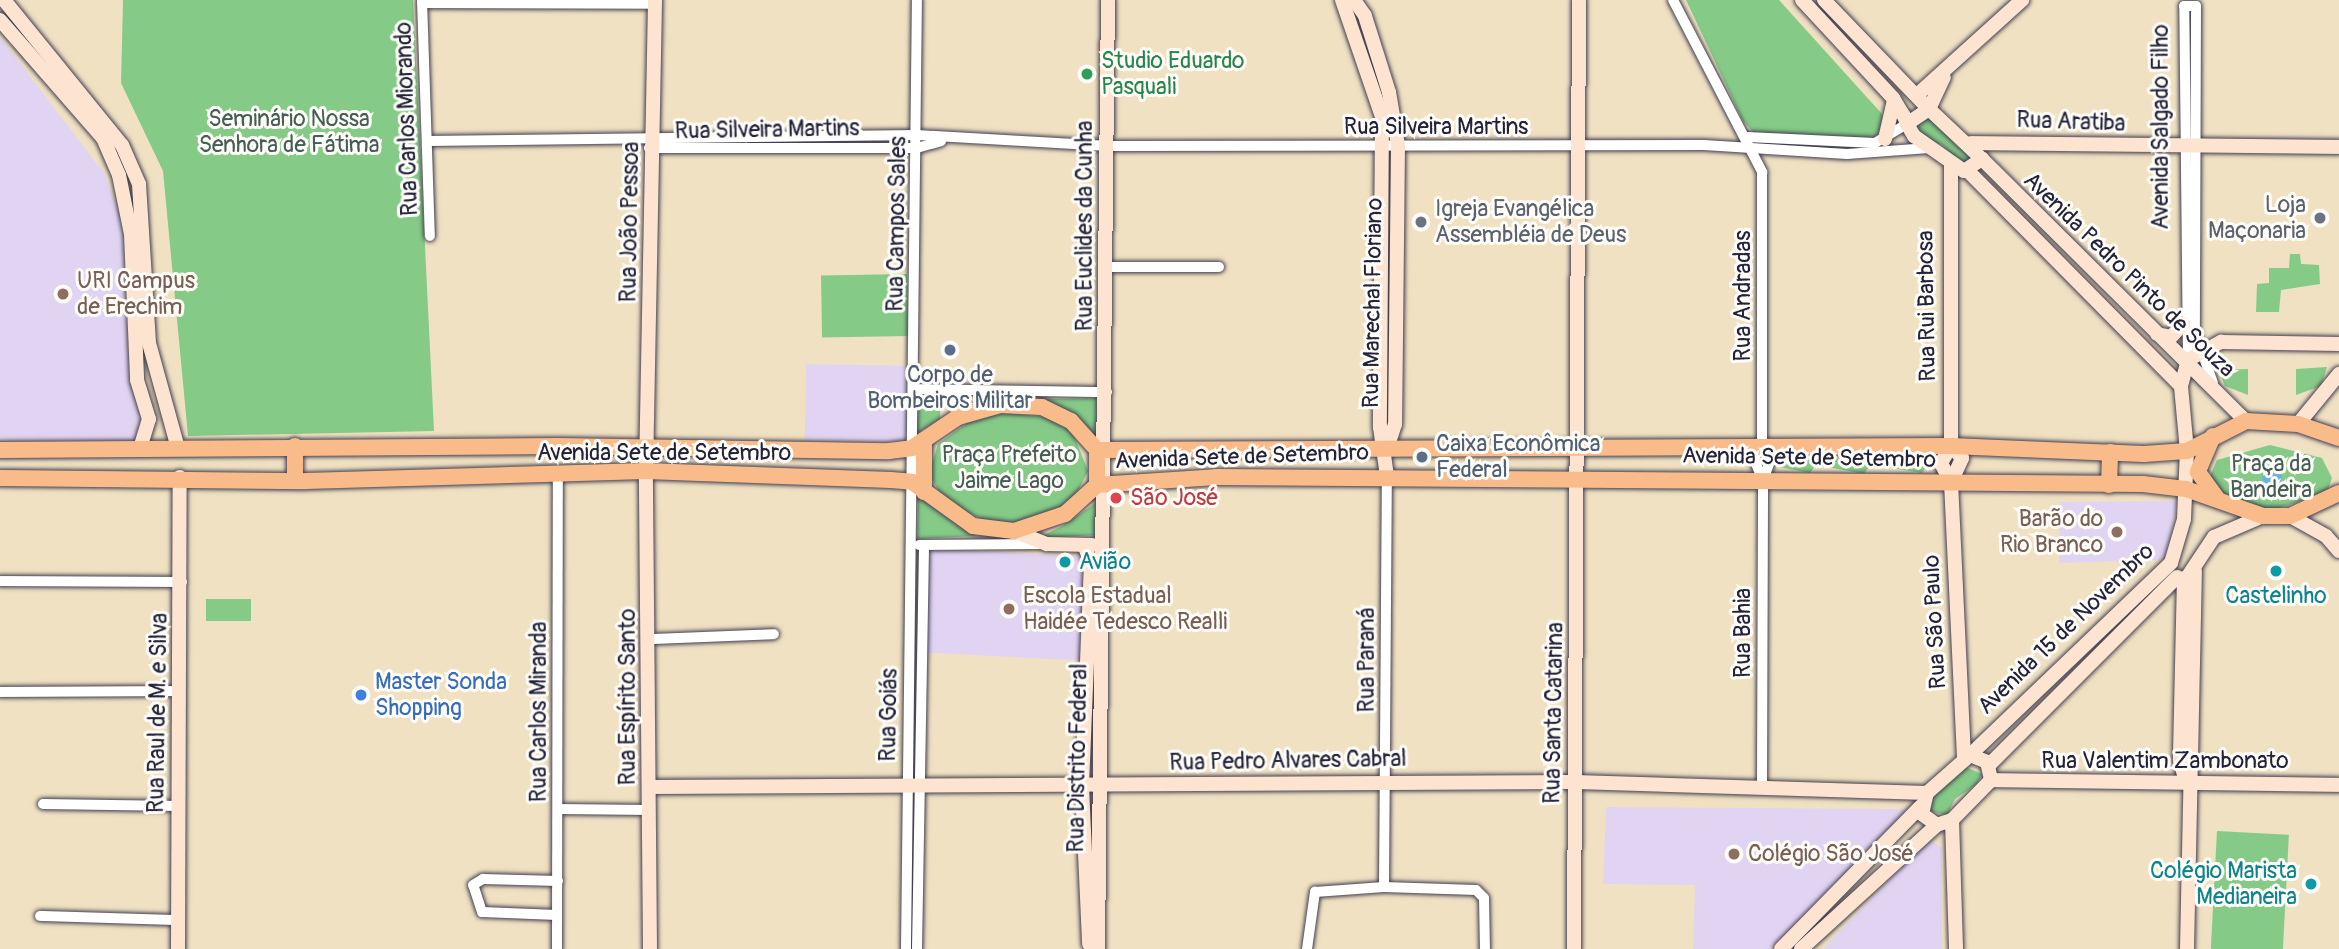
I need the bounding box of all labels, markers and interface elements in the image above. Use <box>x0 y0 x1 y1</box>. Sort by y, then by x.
street label: Rua Carlos Miorando <box>390 21 424 217</box>
street label: Avenida Salgado Filho <box>2147 24 2175 230</box>
place label: Studio Eduardo Pasquali <box>1101 47 1244 101</box>
marker: Studio Eduardo Pasquali <box>1079 66 1095 82</box>
park label: Seminário Nossa Senhora de Fátima <box>199 105 379 159</box>
street label: Rua Aratiba <box>2016 106 2126 138</box>
street label: Rua Silveira Martins <box>1344 113 1528 141</box>
street label: Rua Silveira Martins <box>674 115 860 145</box>
street label: Rua Euclides da Cunha <box>1071 121 1099 331</box>
street label: Rua Campos Sales <box>882 136 912 312</box>
street label: Rua João Pessoa <box>615 141 645 303</box>
street label: Avenida Pedro Pinto de Souza <box>2018 167 2240 383</box>
place label: Loja Maçonaria <box>2208 191 2306 245</box>
place label: Igreja Evangélica Assembléia de Deus <box>1435 195 1626 249</box>
street label: Rua Marechal Floriano <box>1357 198 1389 408</box>
marker: Loja Maçonaria <box>2312 210 2328 226</box>
marker: Igreja Evangélica Assembléia de Deus <box>1413 214 1429 230</box>
street label: Rua Rui Barbosa <box>1912 230 1942 382</box>
street label: Rua Andradas <box>1729 231 1757 361</box>
place label: URI Campus de Erechim <box>77 267 195 321</box>
marker: URI Campus de Erechim <box>55 286 71 302</box>
marker: Corpo de Bombeiros Militar <box>942 342 958 358</box>
place label: Corpo de Bombeiros Militar <box>867 361 1033 415</box>
place label: Caixa Econômica Federal <box>1436 430 1600 484</box>
street label: Avenida Sete de Setembro <box>537 439 791 467</box>
street label: Avenida Sete de Setembro <box>1115 439 1369 475</box>
park label: Praça Prefeito Jaime Lago <box>941 441 1077 495</box>
street label: Avenida Sete de Setembro <box>1682 442 1936 474</box>
marker: Caixa Econômica Federal <box>1414 449 1430 465</box>
park label: Praça da Bandeira <box>2230 450 2312 504</box>
place label: São José <box>1130 484 1219 512</box>
marker: São José <box>1108 490 1124 506</box>
place label: Barão do Rio Branco <box>2000 505 2103 559</box>
marker: Barão do Rio Branco <box>2109 524 2125 540</box>
street label: Avenida 15 de Novembro <box>1972 538 2160 720</box>
place label: Avião <box>1079 548 1131 576</box>
marker: Avião <box>1057 554 1073 570</box>
street label: Rua São Paulo <box>1918 554 1952 690</box>
marker: Castelinho <box>2268 563 2284 579</box>
place label: Escola Estadual Haidée Tedesco Realli <box>1023 582 1227 636</box>
place label: Castelinho <box>2225 582 2327 610</box>
street label: Rua Bahia <box>1729 588 1757 678</box>
marker: Escola Estadual Haidée Tedesco Realli <box>1001 601 1017 617</box>
street label: Rua Paraná <box>1353 607 1381 713</box>
street label: Rua Espírito Santo <box>614 609 642 785</box>
street label: Rua Raul de M. e Silva <box>142 613 174 813</box>
street label: Rua Carlos Miranda <box>525 622 553 802</box>
street label: Rua Santa Catarina <box>1539 622 1569 804</box>
street label: Rua Distrito Federal <box>1063 663 1093 853</box>
place label: Master Sonda Shopping <box>375 668 507 722</box>
street label: Rua Goiás <box>874 668 904 762</box>
marker: Master Sonda Shopping <box>353 687 369 703</box>
street label: Rua Pedro Alvares Cabral <box>1169 745 1407 777</box>
street label: Rua Valentim Zambonato <box>2041 747 2289 775</box>
place label: Colégio São José <box>1748 840 1914 868</box>
marker: Colégio São José <box>1726 846 1742 862</box>
place label: Colégio Marista Medianeira <box>2150 857 2297 911</box>
marker: Colégio Marista Medianeira <box>2303 876 2319 892</box>

